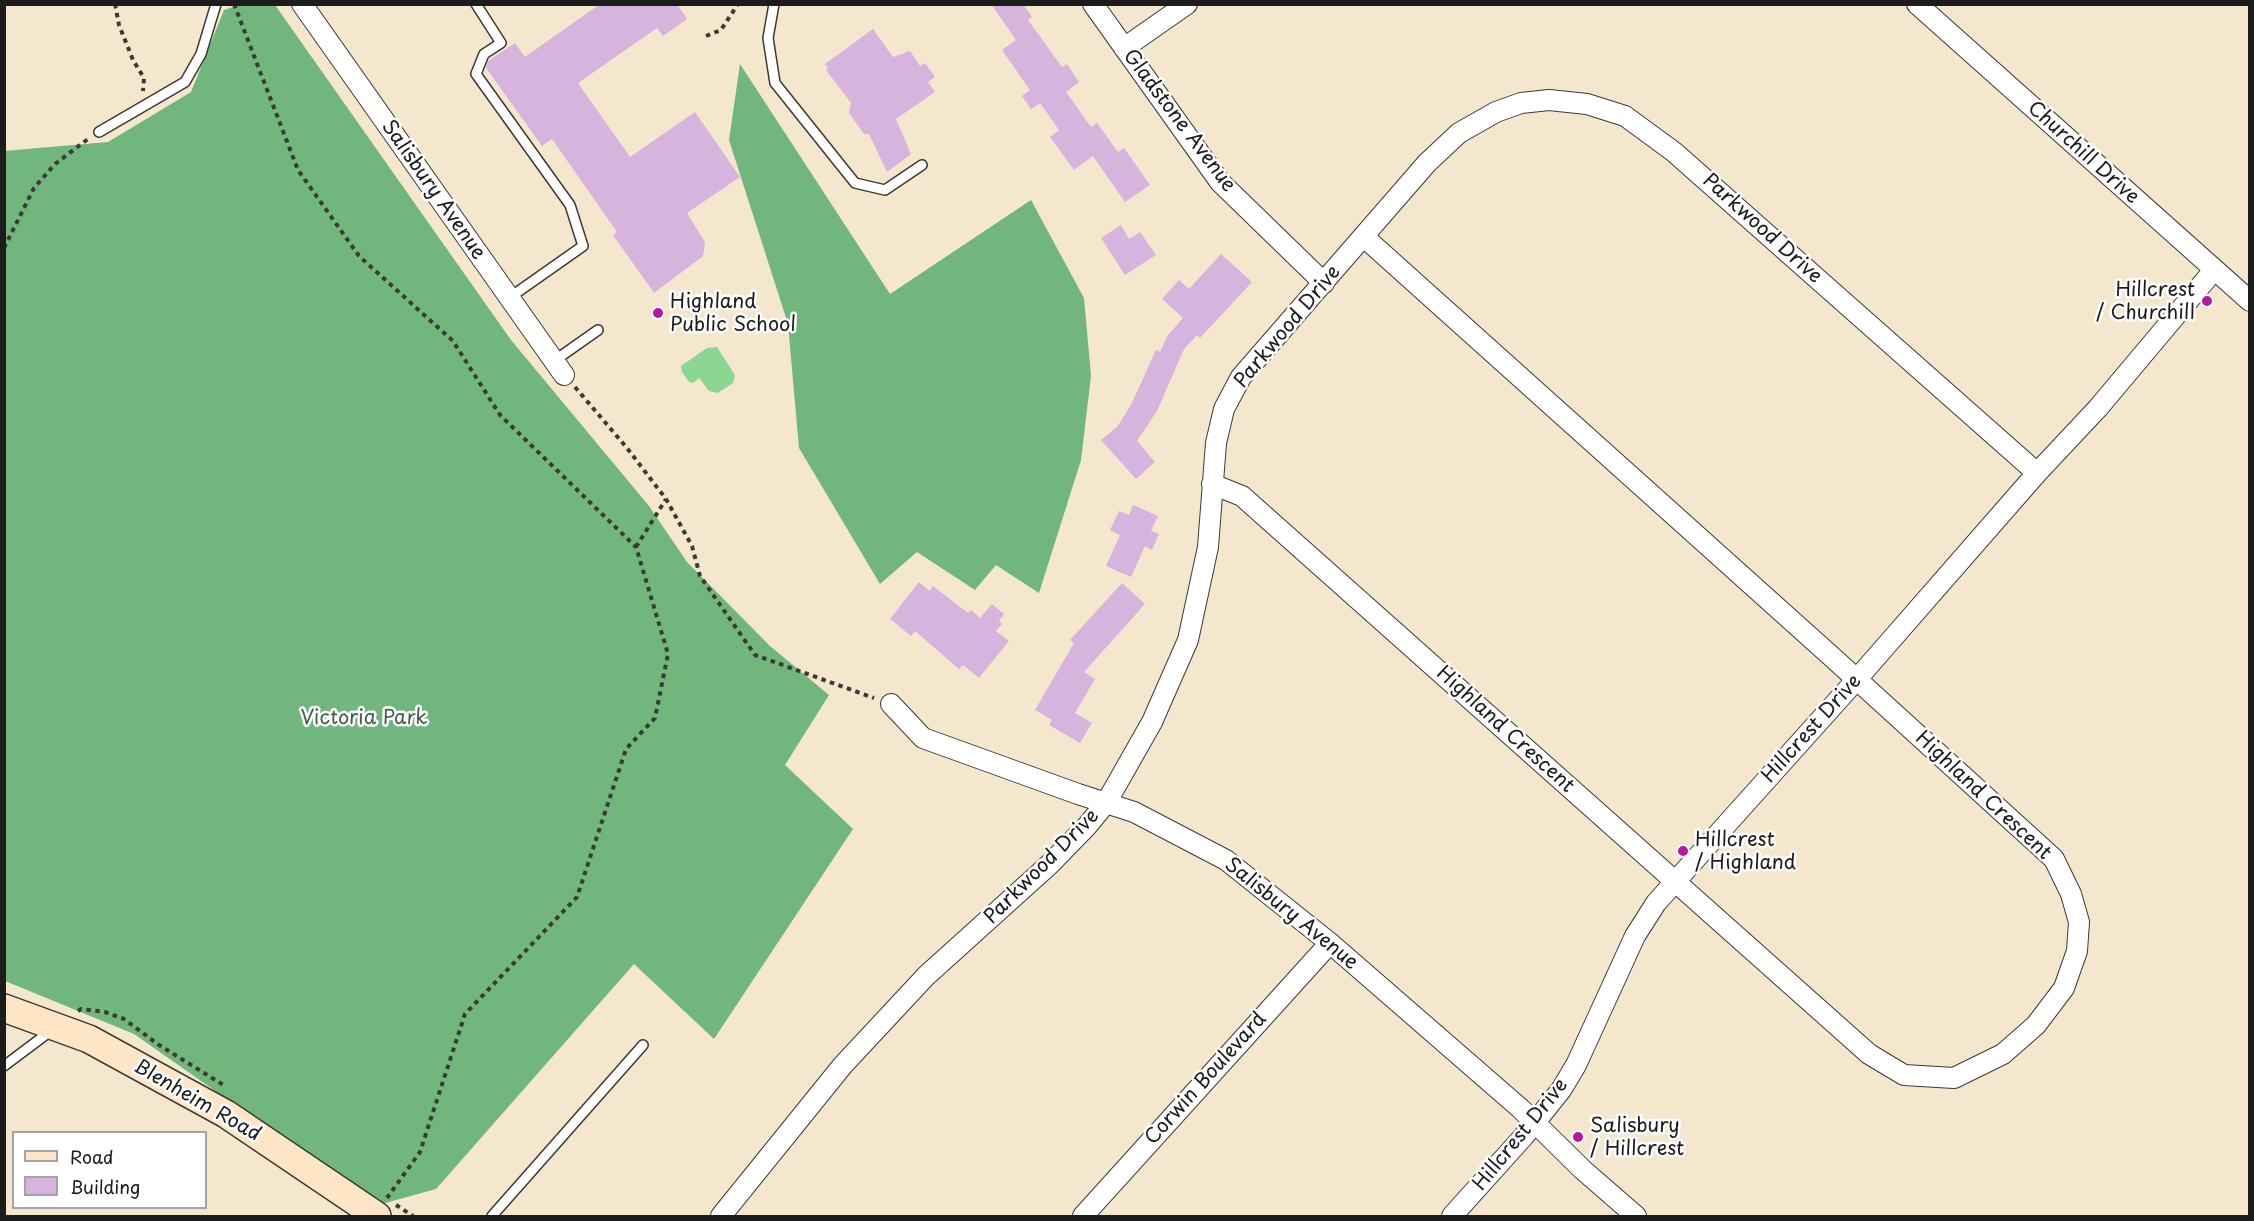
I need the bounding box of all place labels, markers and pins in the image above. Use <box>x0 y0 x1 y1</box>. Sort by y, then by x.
place label: Hillcrest / Churchill <box>2096 278 2195 325</box>
place label: Highland Public School <box>670 290 796 337</box>
marker: Hillcrest / Churchill <box>2200 294 2214 308</box>
marker: Highland Public School <box>651 306 665 320</box>
place label: Hillcrest / Highland <box>1695 828 1796 875</box>
marker: Hillcrest / Highland <box>1676 844 1690 858</box>
place label: Salisbury / Hillcrest <box>1590 1114 1684 1161</box>
marker: Salisbury / Hillcrest <box>1571 1130 1585 1144</box>

